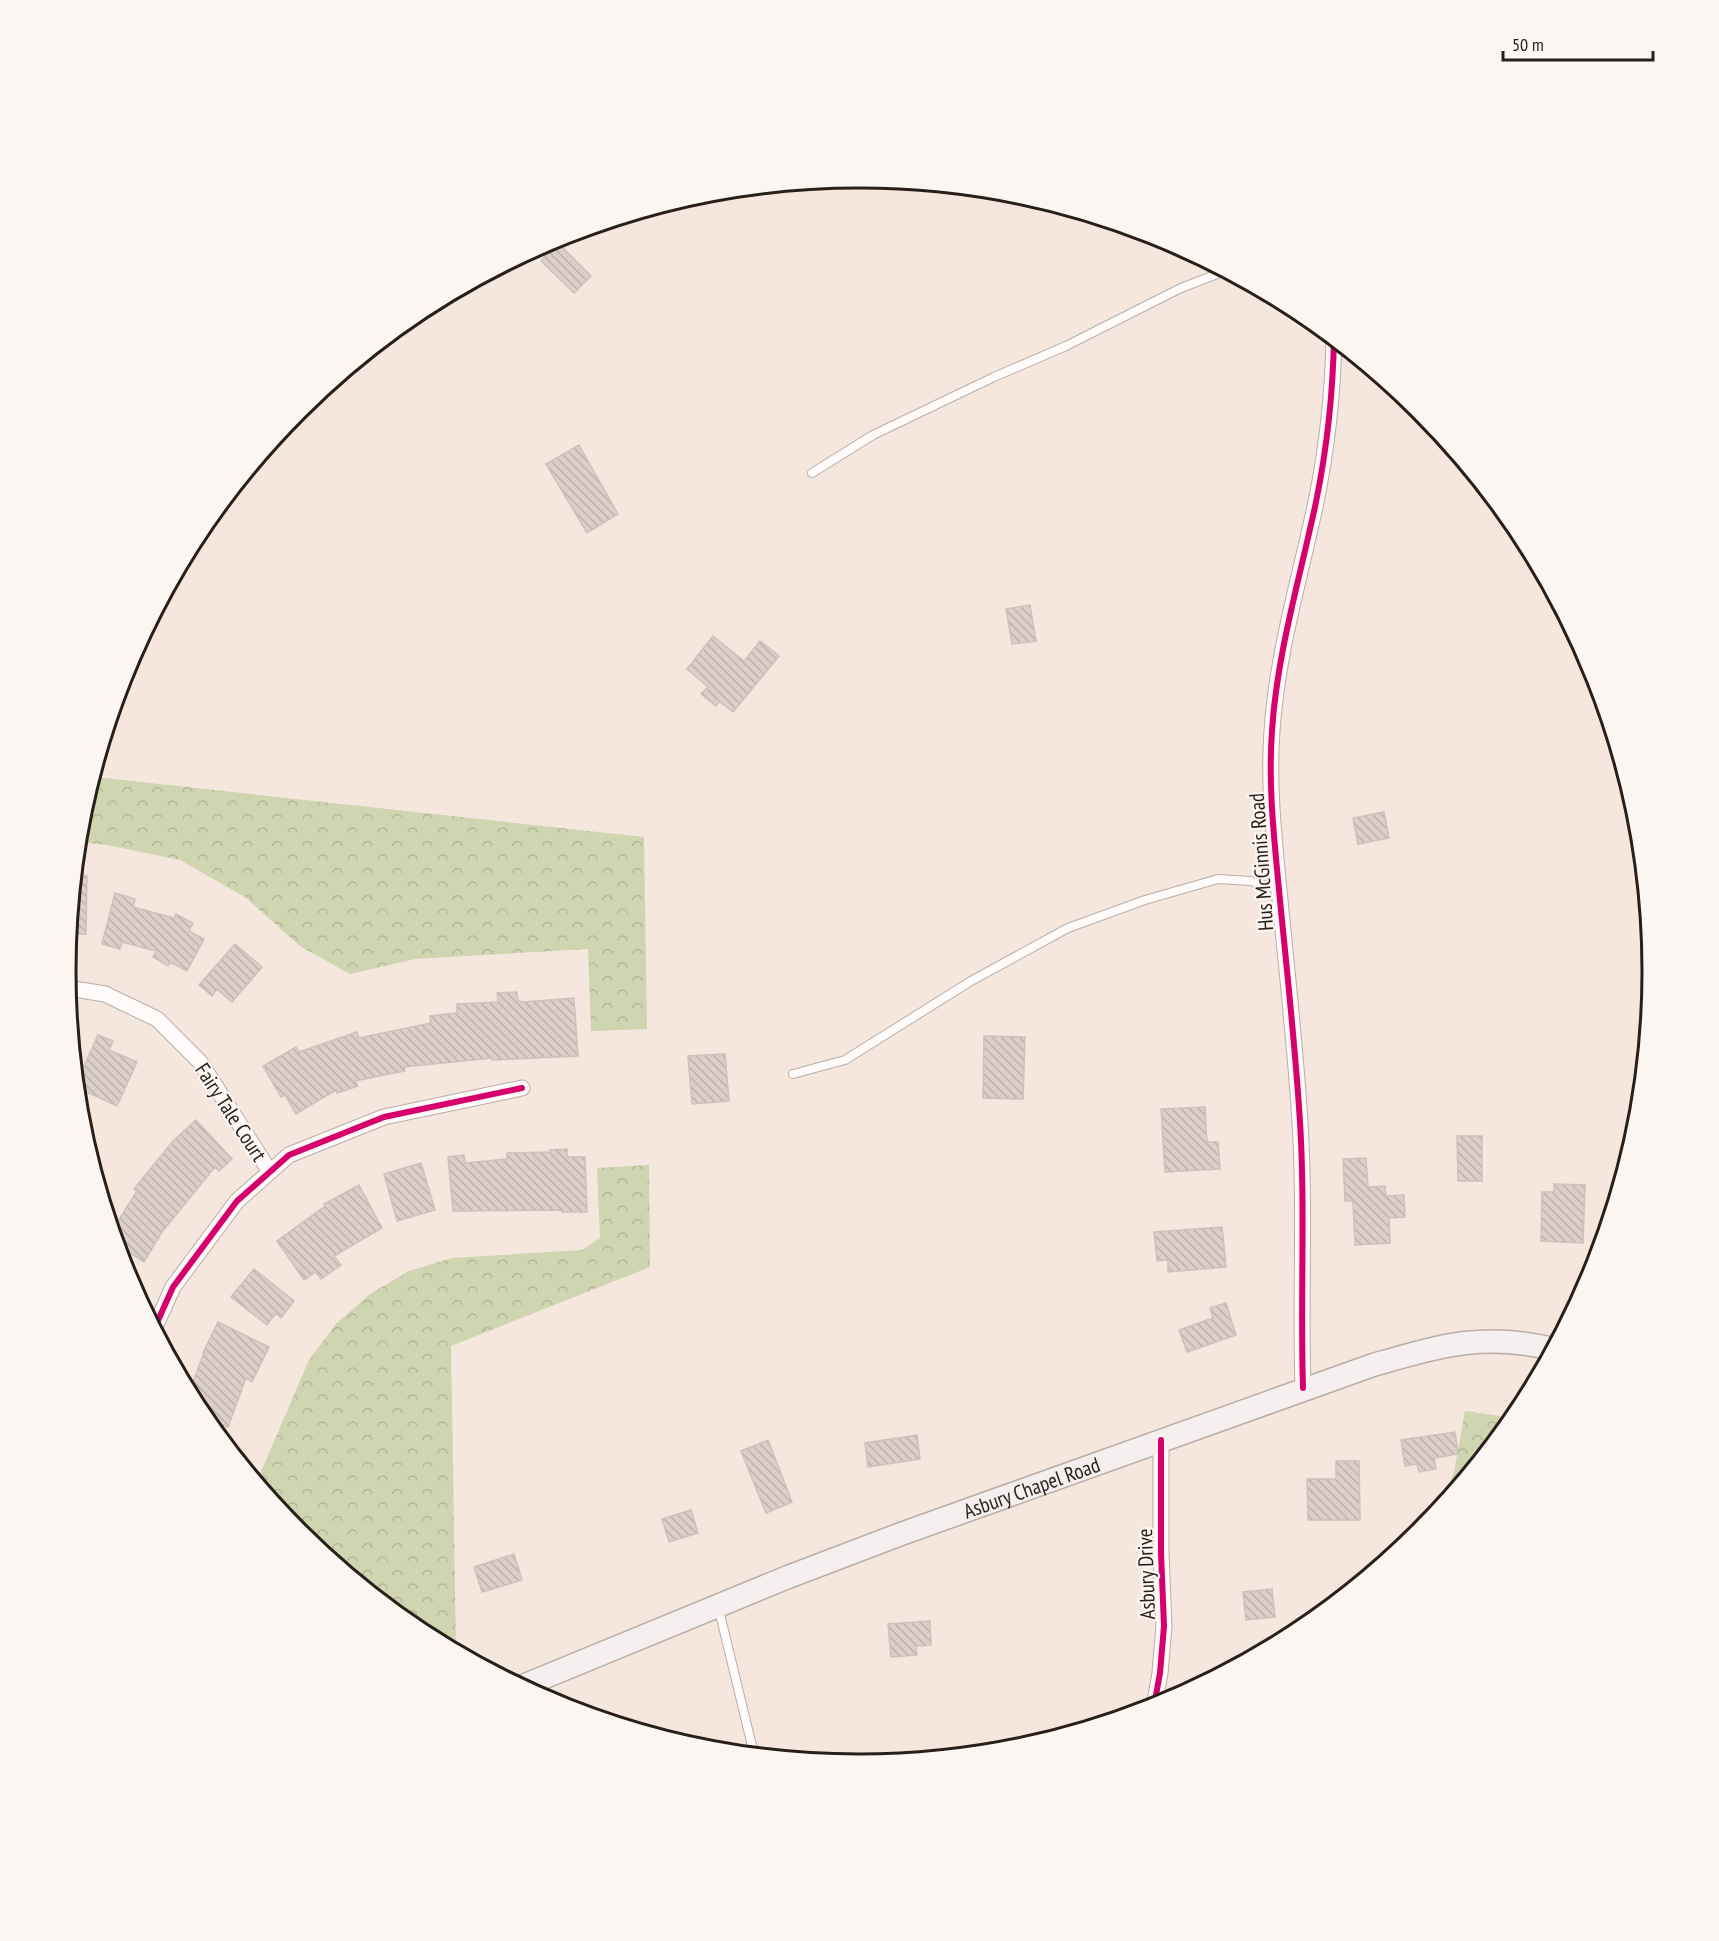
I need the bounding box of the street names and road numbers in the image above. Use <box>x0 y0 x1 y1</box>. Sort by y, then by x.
street label: Hus McGinnis Road <box>1243 792 1279 932</box>
street label: Fairy Tale Court <box>189 1058 273 1166</box>
street label: Asbury Chapel Road <box>960 1450 1103 1524</box>
street label: Asbury Drive <box>1131 1528 1161 1620</box>

